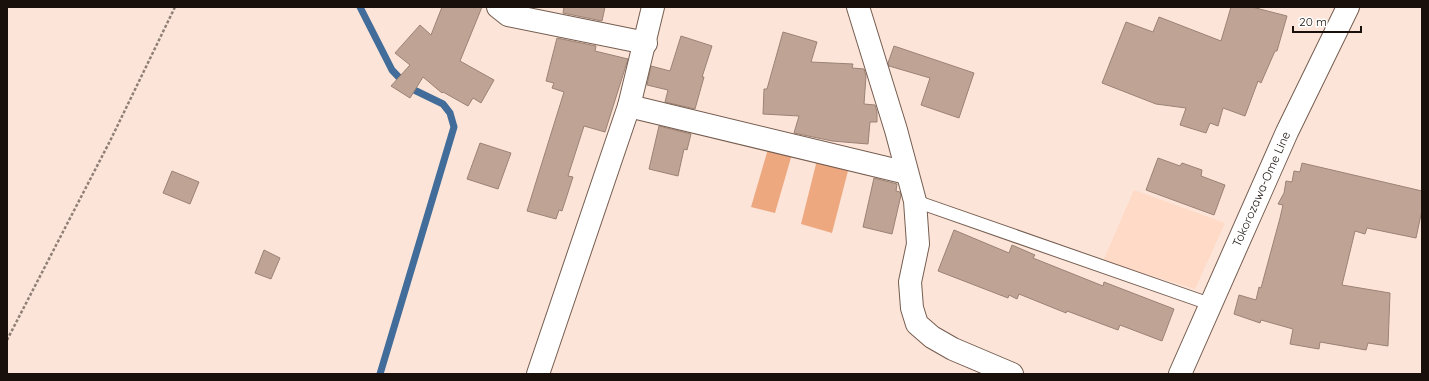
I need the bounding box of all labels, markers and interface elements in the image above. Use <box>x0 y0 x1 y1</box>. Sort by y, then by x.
scale bar <box>1293 8 1361 34</box>
text: 20 m <box>1299 14 1327 29</box>
street label: Tokorozawa-Ome Line <box>1229 129 1293 249</box>

